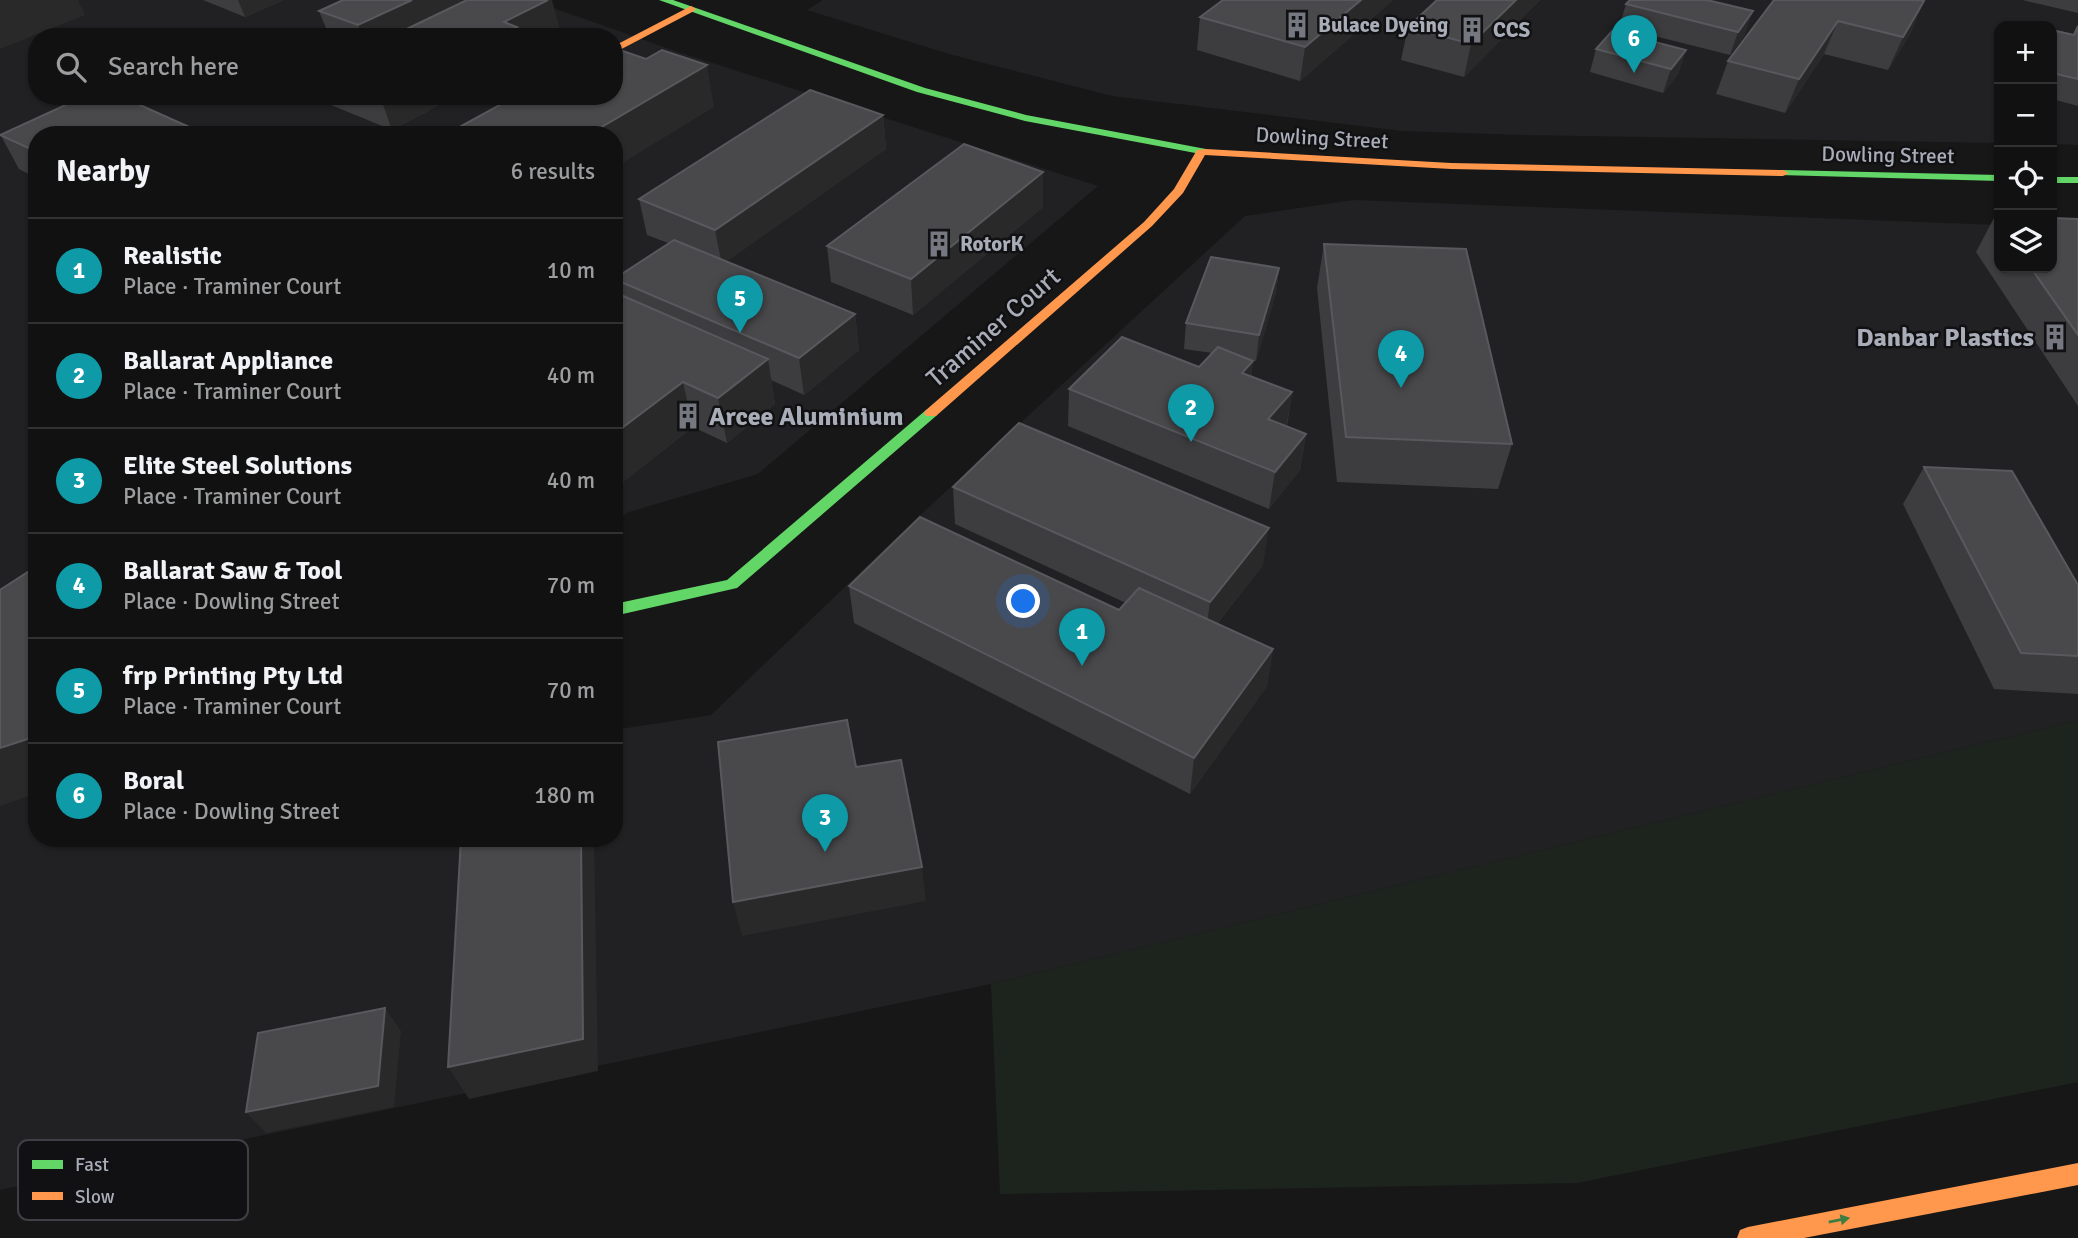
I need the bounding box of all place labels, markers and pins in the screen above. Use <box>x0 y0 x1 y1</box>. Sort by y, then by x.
building icon: Bulace Dyeing <box>1282 10 1312 40</box>
place label: Bulace Dyeing <box>1318 12 1448 38</box>
building icon: CCS <box>1457 15 1487 45</box>
pin: 6 <box>1611 15 1657 73</box>
place label: CCS <box>1493 17 1531 43</box>
building icon: RotorK <box>924 229 954 259</box>
place label: RotorK <box>960 231 1024 257</box>
pin: 5 <box>717 275 763 333</box>
place label: Danbar Plastics <box>1856 322 2034 354</box>
building icon: Danbar Plastics <box>2040 322 2070 352</box>
pin: 4 <box>1378 330 1424 388</box>
pin: 2 <box>1168 384 1214 442</box>
building icon: Arcee Aluminium <box>673 401 703 431</box>
place label: Arcee Aluminium <box>709 401 904 433</box>
pin: 1 <box>1059 608 1105 666</box>
pin: 3 <box>802 794 848 852</box>

